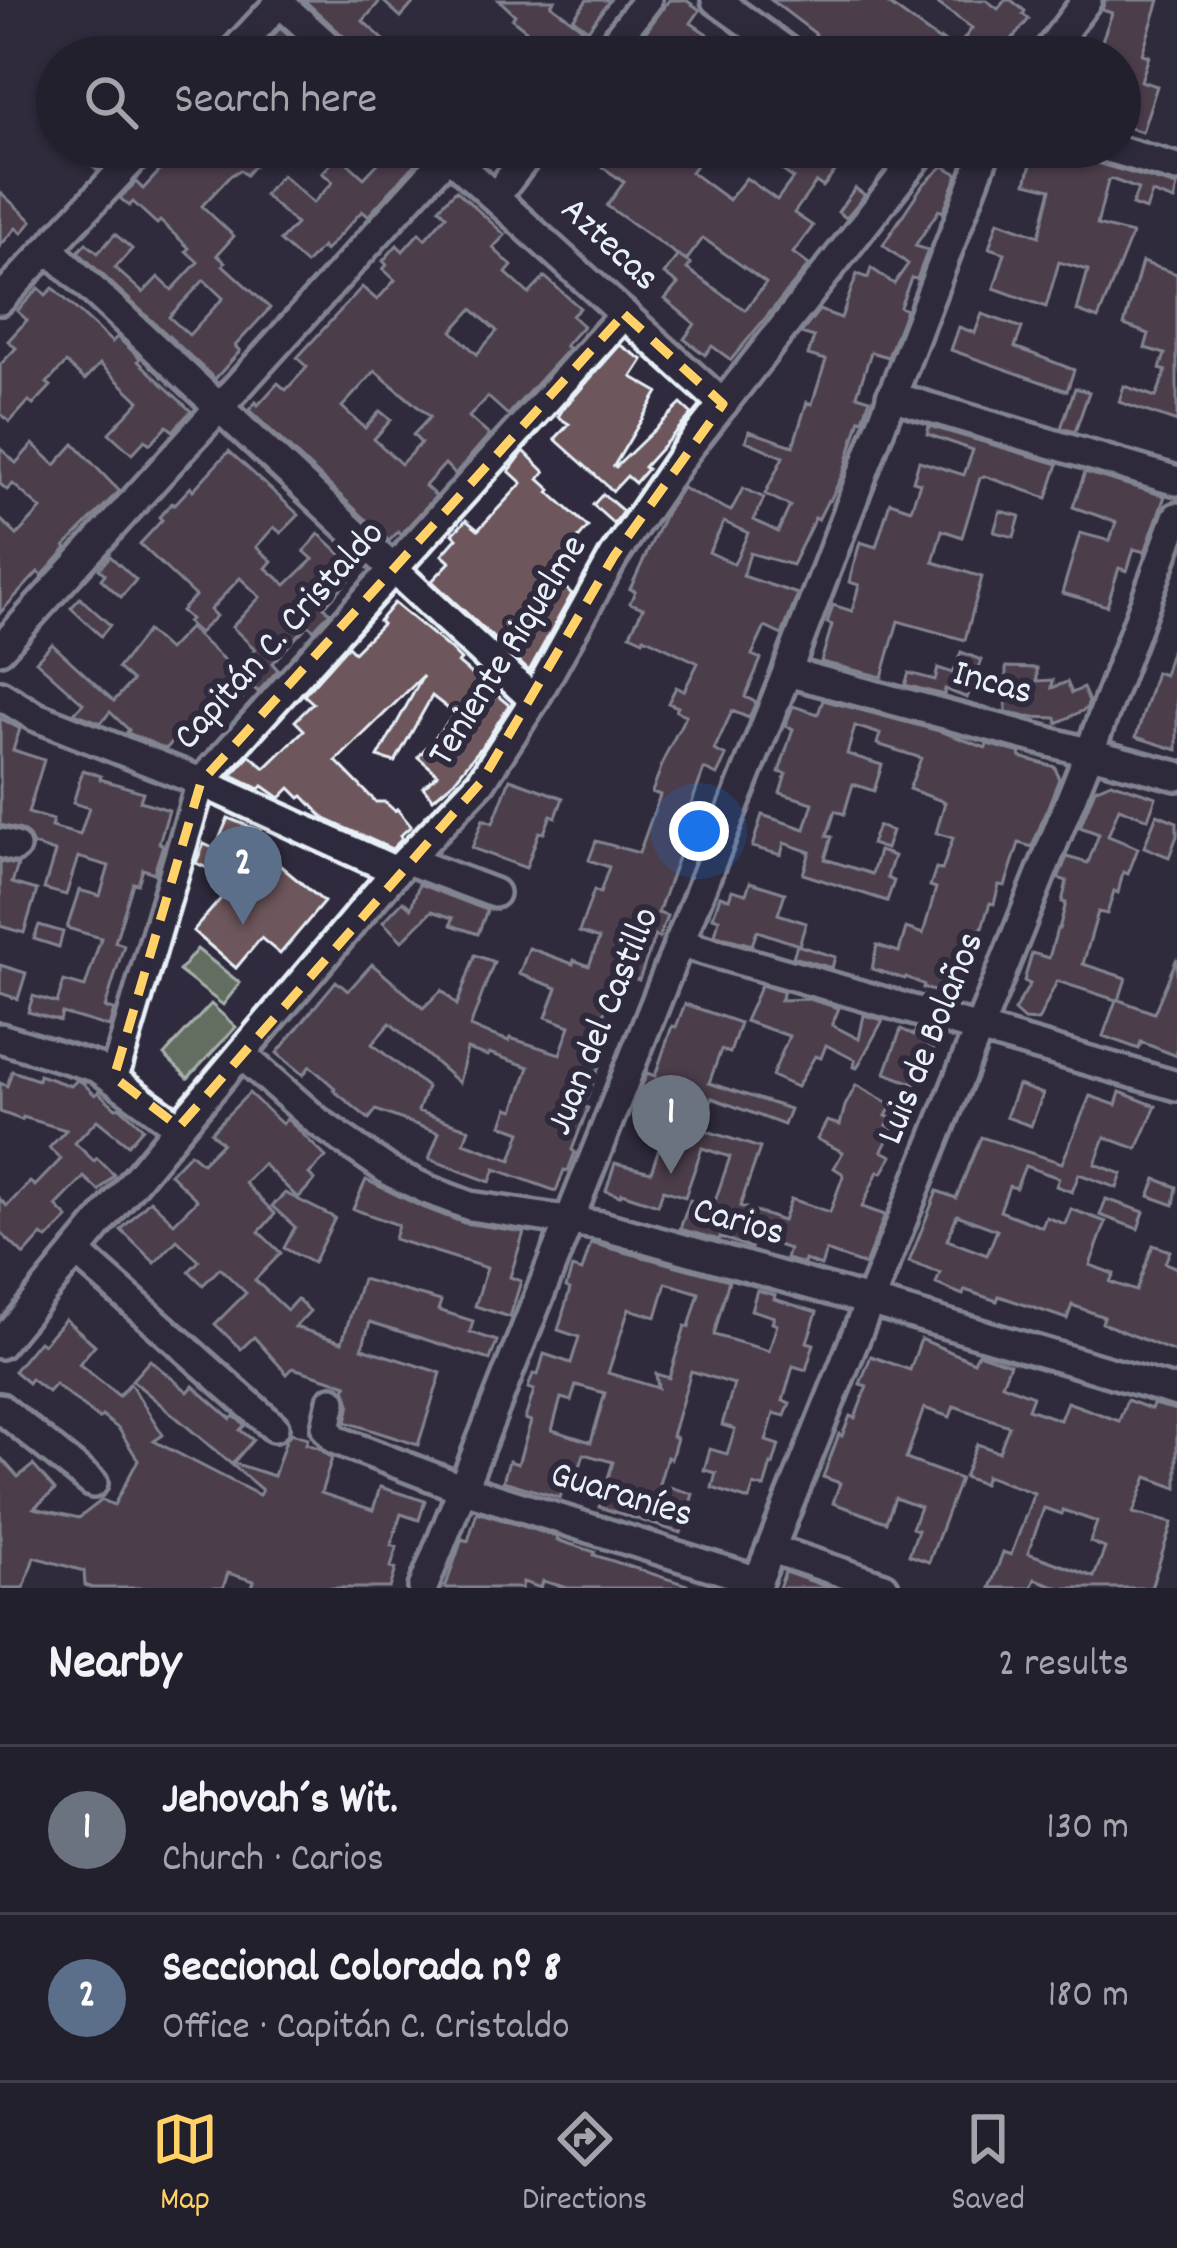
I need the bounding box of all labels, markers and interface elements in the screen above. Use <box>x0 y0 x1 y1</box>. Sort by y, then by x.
search box <box>36 36 1141 168</box>
icon: search <box>78 69 144 135</box>
text: Search here <box>174 70 377 134</box>
street label: Aztecas <box>546 186 670 306</box>
street label: Capitán C. Cristaldo <box>163 510 399 764</box>
street label: Teniente Riquelme <box>417 525 603 779</box>
street label: Incas <box>946 648 1038 722</box>
your location <box>669 801 729 861</box>
pin: 2 <box>204 826 282 925</box>
street label: Juan del Castillo <box>534 900 676 1144</box>
street label: Luis de Bolaños <box>865 924 1001 1154</box>
pin: 1 <box>632 1075 710 1174</box>
street label: Carios <box>686 1185 790 1263</box>
street label: Guaraníes <box>543 1449 699 1545</box>
text: Nearby <box>48 1630 181 1702</box>
text: 2 results <box>998 1639 1129 1694</box>
text: Jehovah´s Wit. <box>162 1770 398 1834</box>
text: 1 <box>83 1802 91 1857</box>
text: 130 m <box>1046 1802 1129 1857</box>
text: Church · Carios <box>162 1834 384 1889</box>
text: Seccional Colorada nº 8 <box>162 1938 561 2002</box>
text: 2 <box>78 1970 96 2025</box>
text: 180 m <box>1048 1970 1129 2025</box>
text: Office · Capitán C. Cristaldo <box>162 2002 570 2057</box>
tab: Map <box>152 2106 218 2225</box>
tab: Directions <box>522 2106 647 2225</box>
tab: Saved <box>951 2106 1025 2225</box>

